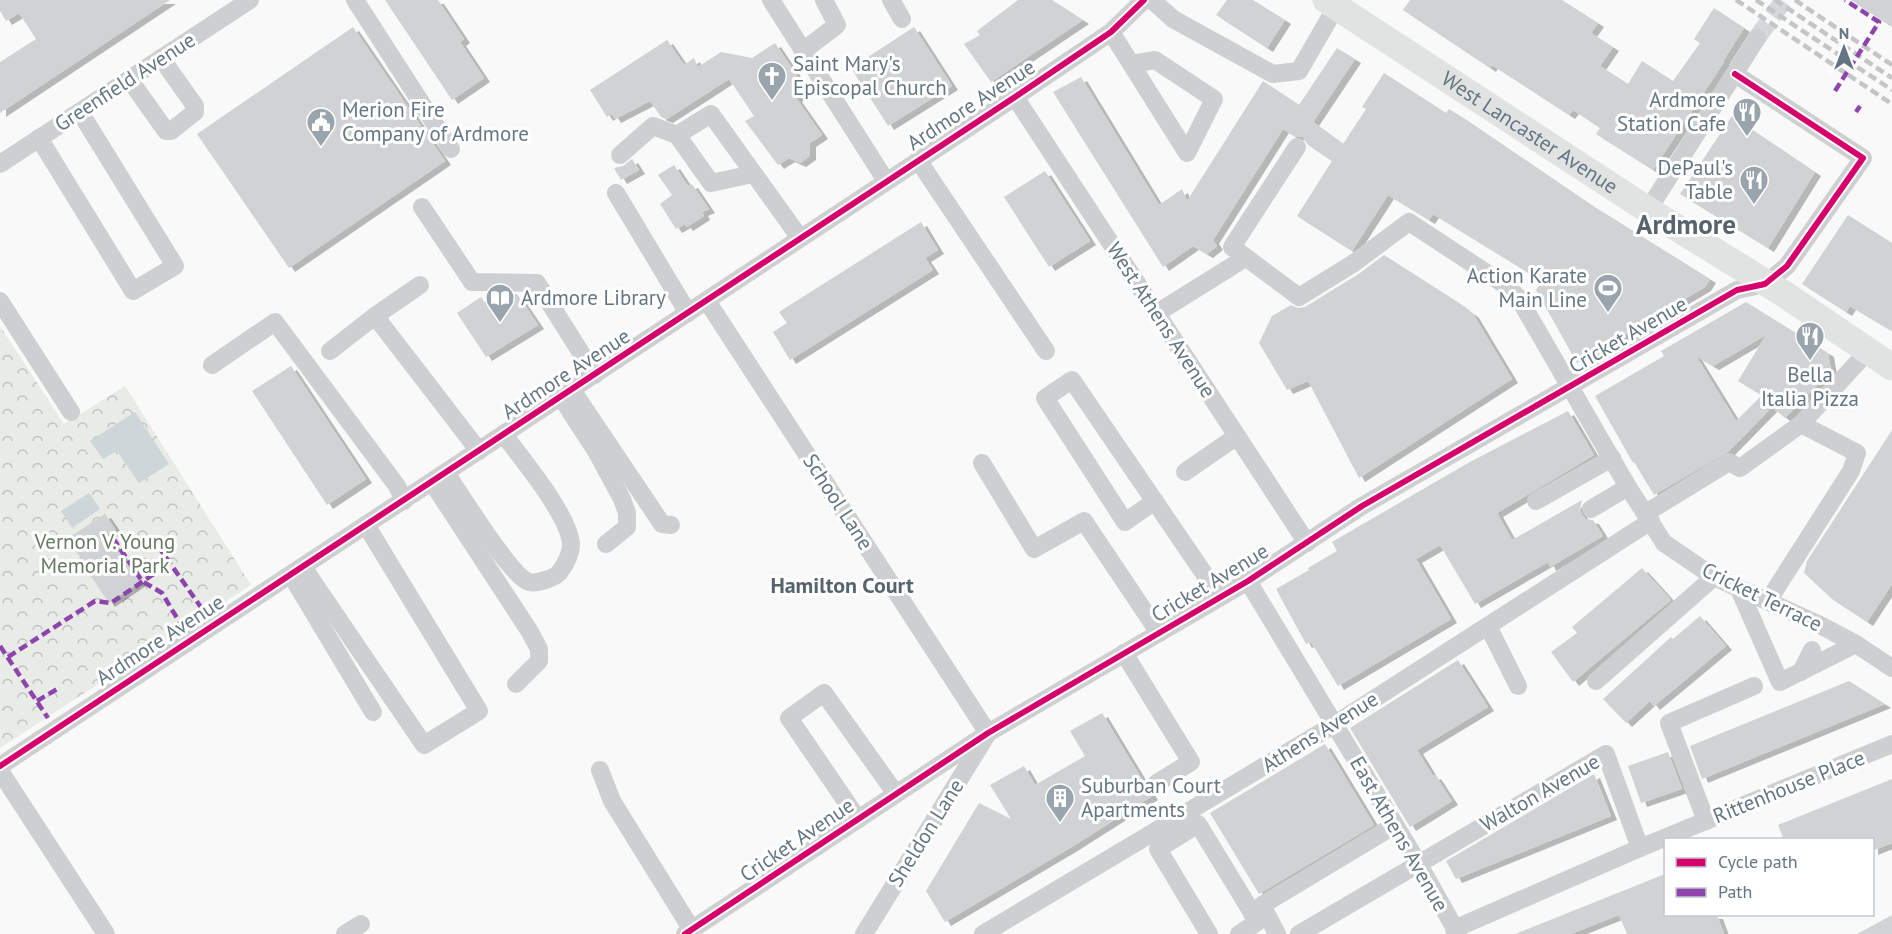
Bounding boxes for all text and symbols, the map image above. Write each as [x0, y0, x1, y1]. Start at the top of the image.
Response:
north arrow [1814, 18, 1874, 78]
text: N [1839, 23, 1849, 43]
street label: Greenfield Avenue [49, 26, 200, 137]
place label: Saint Mary's Episcopal Church [793, 50, 947, 101]
street label: Ardmore Avenue [902, 53, 1040, 156]
church icon: Saint Mary's Episcopal Church [756, 60, 788, 102]
street label: West Lancaster Avenue [1437, 65, 1623, 200]
place label: Ardmore Station Cafe [1617, 86, 1726, 137]
place label: Merion Fire Company of Ardmore [342, 96, 529, 147]
restaurant icon: Ardmore Station Cafe [1731, 96, 1763, 138]
public building icon: Merion Fire Company of Ardmore [305, 106, 337, 148]
place label: DePaul's Table [1658, 154, 1733, 205]
restaurant icon: DePaul's Table [1738, 164, 1770, 206]
district label: Ardmore [1636, 207, 1736, 241]
street label: West Athens Avenue [1101, 237, 1222, 403]
place label: Action Karate Main Line [1467, 262, 1587, 313]
sports icon: Action Karate Main Line [1592, 272, 1624, 314]
library icon: Ardmore Library [484, 282, 516, 324]
place label: Ardmore Library [521, 284, 666, 311]
street label: Cricket Avenue [1564, 290, 1692, 379]
restaurant icon: Bella Italia Pizza [1794, 320, 1826, 362]
street label: Ardmore Avenue [497, 322, 635, 425]
place label: Bella Italia Pizza [1761, 361, 1859, 412]
street label: School Lane [797, 449, 880, 555]
park label: Vernon V. Young Memorial Park [34, 528, 175, 579]
street label: Cricket Avenue [1146, 537, 1273, 628]
street label: Cricket Terrace [1698, 556, 1827, 637]
district label: Hamilton Court [770, 571, 914, 599]
street label: Ardmore Avenue [91, 588, 229, 691]
street label: Athens Avenue [1257, 685, 1383, 778]
street label: Rittenhouse Place [1709, 744, 1869, 829]
street label: Walton Avenue [1475, 748, 1604, 838]
street label: East Athens Avenue [1344, 751, 1455, 916]
place label: Suburban Court Apartments [1081, 772, 1221, 823]
street label: Sheldon Lane [882, 774, 969, 892]
building icon: Suburban Court Apartments [1044, 782, 1076, 824]
street label: Cricket Avenue [734, 791, 859, 888]
legend [1664, 838, 1874, 916]
text: Cycle path [1718, 850, 1798, 873]
text: Path [1718, 880, 1752, 903]

